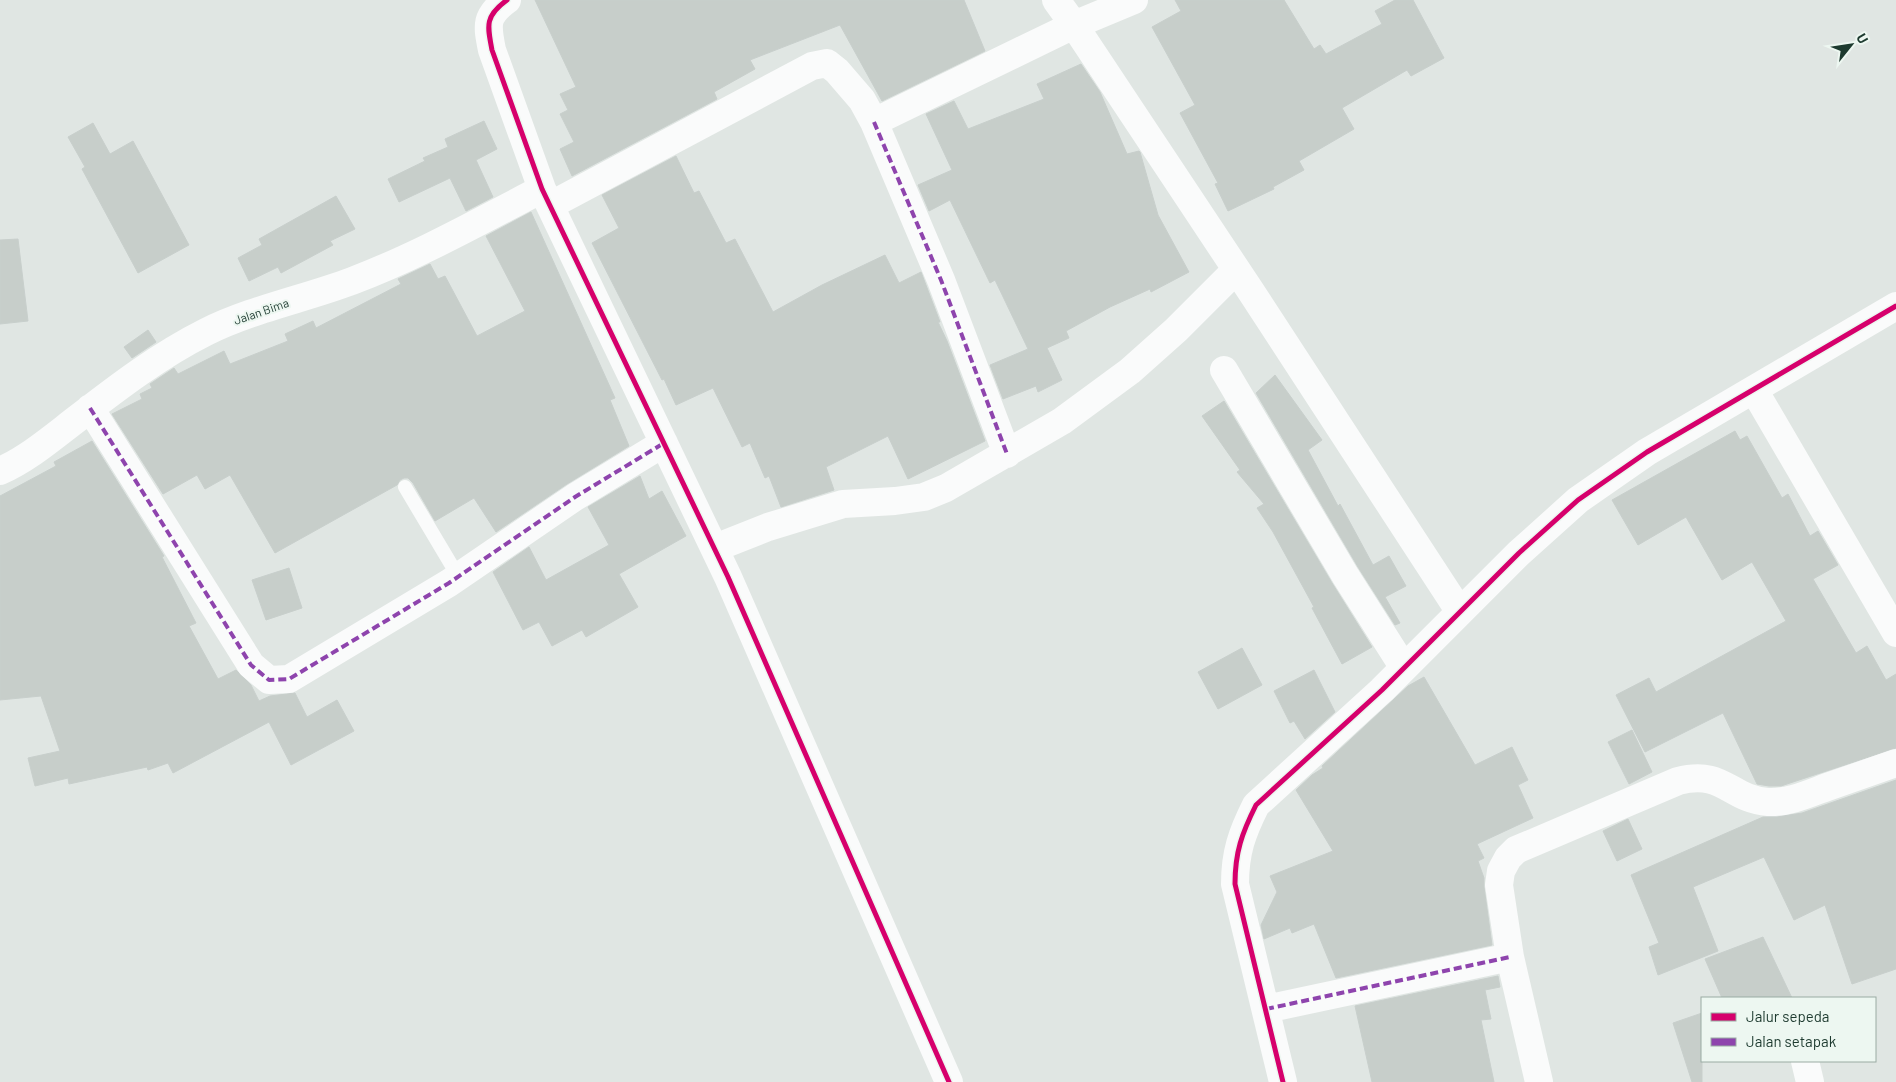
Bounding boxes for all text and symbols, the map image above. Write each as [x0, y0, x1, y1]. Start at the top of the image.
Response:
north arrow [1826, 20, 1876, 70]
text: U [1853, 30, 1872, 46]
street label: Jalan Bima [232, 295, 290, 327]
legend [1701, 997, 1876, 1062]
text: Jalur sepeda [1746, 1007, 1830, 1025]
text: Jalan setapak [1746, 1032, 1837, 1050]

